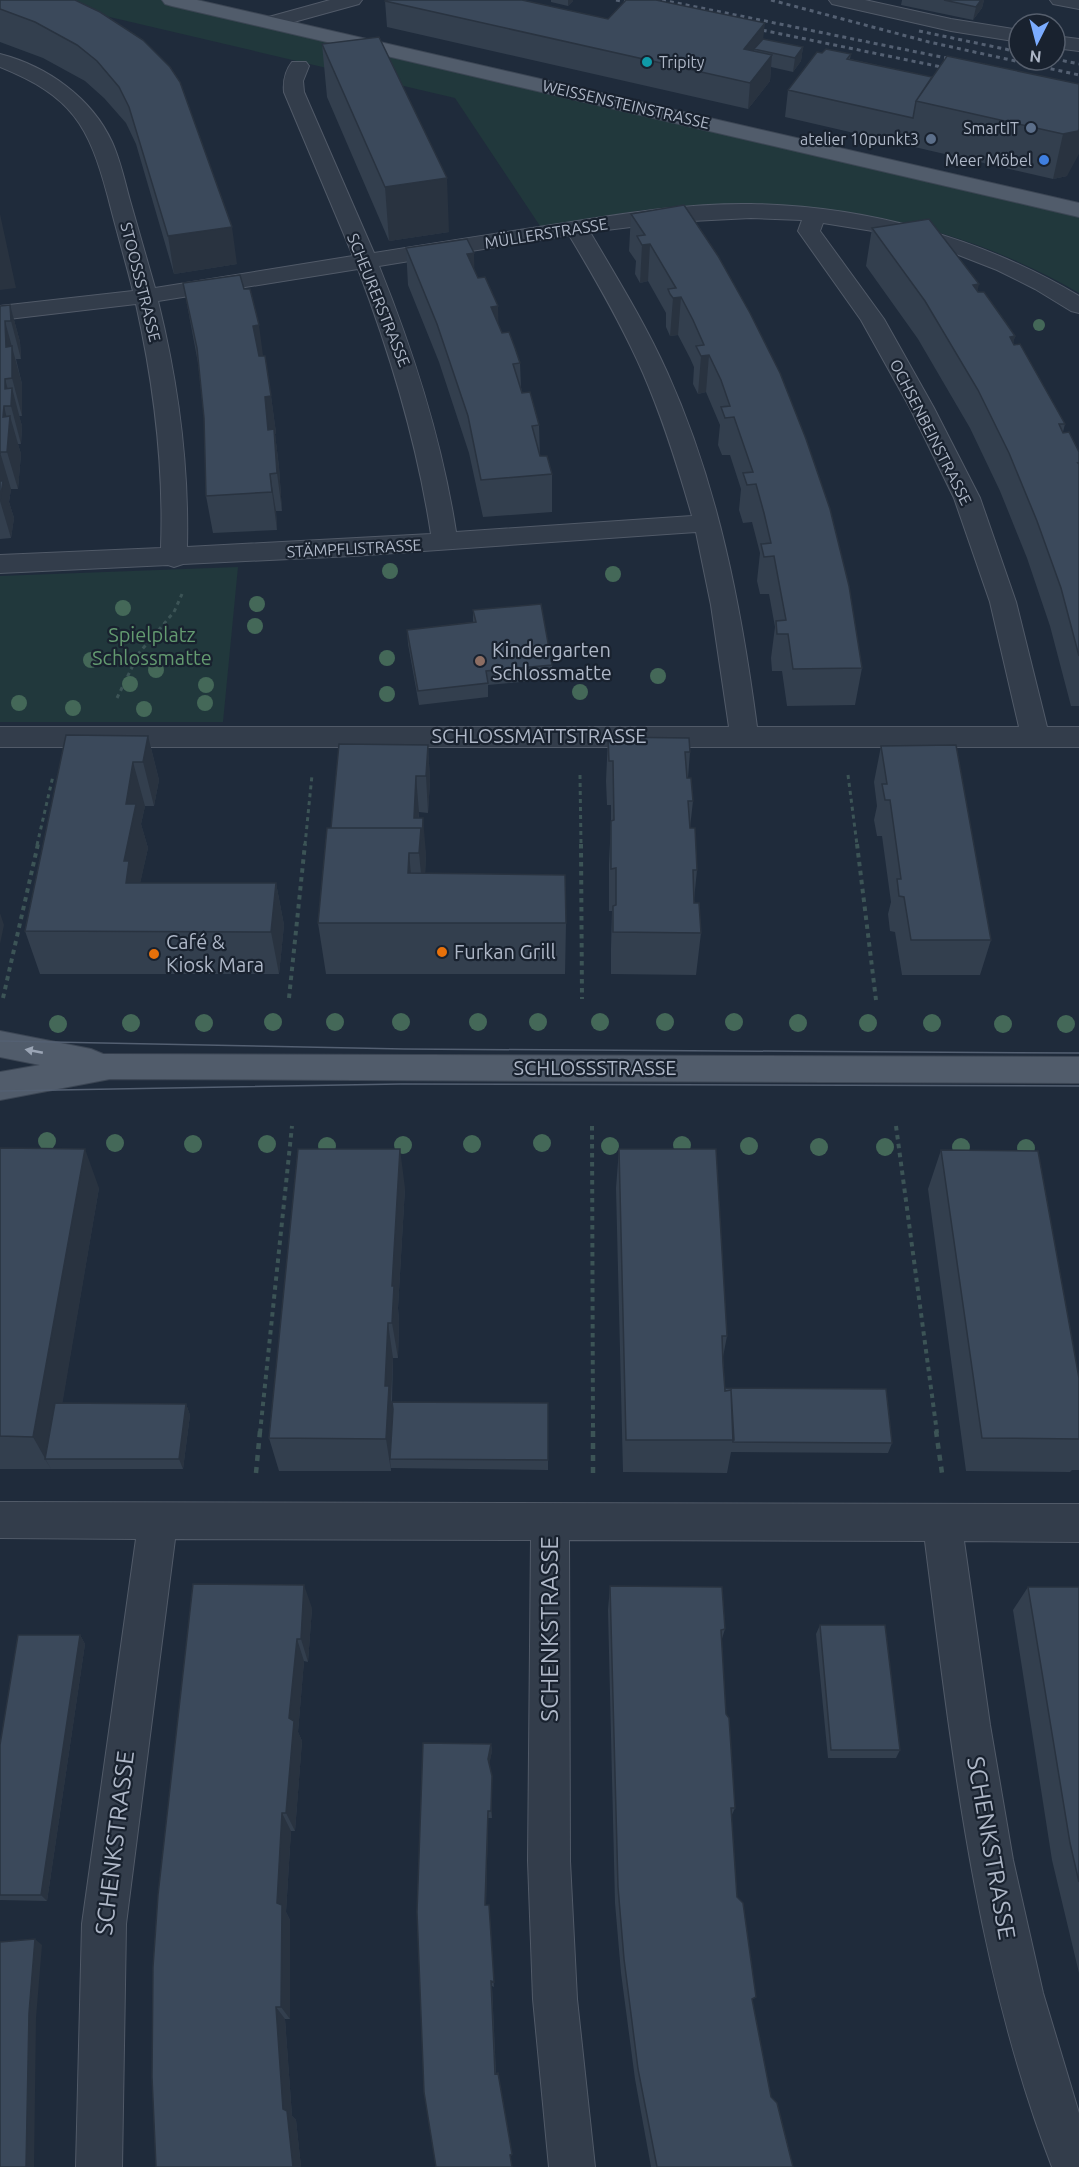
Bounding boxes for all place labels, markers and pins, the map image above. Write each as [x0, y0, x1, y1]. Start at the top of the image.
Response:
place label: Tripity [659, 53, 705, 71]
marker: Tripity [640, 55, 654, 69]
place label: SmartIT [963, 119, 1019, 137]
marker: SmartIT [1024, 121, 1038, 135]
place label: atelier 10punkt3 [800, 130, 919, 148]
marker: atelier 10punkt3 [924, 132, 938, 146]
place label: Meer Möbel [945, 151, 1032, 169]
marker: Meer Möbel [1037, 153, 1051, 167]
place label: Kindergarten Schlossmatte [492, 638, 612, 684]
marker: Kindergarten Schlossmatte [473, 654, 487, 668]
place label: Café & Kiosk Mara [166, 930, 264, 976]
place label: Furkan Grill [454, 940, 556, 963]
marker: Furkan Grill [435, 945, 449, 959]
marker: Café & Kiosk Mara [147, 947, 161, 961]

